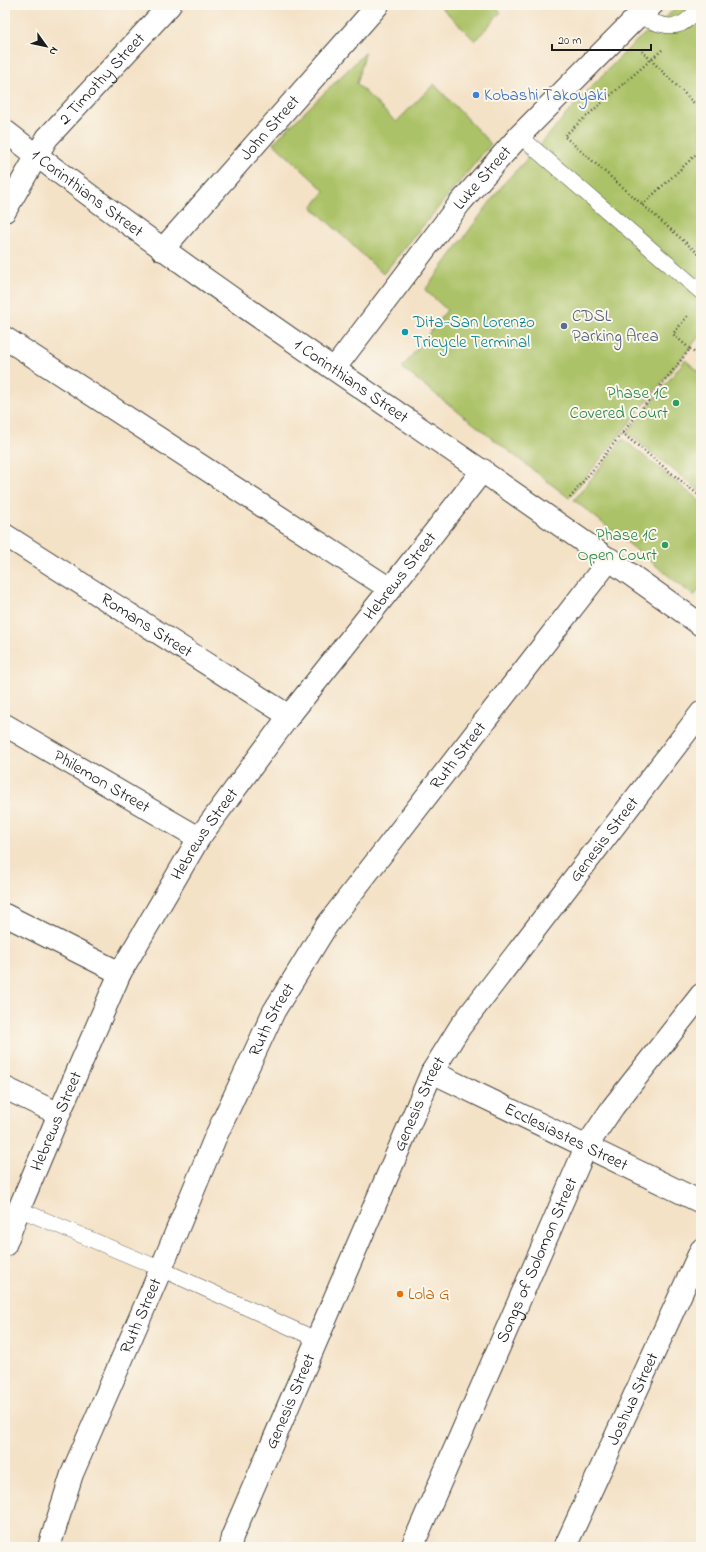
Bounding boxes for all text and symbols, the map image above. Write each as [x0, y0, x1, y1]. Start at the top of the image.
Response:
north arrow [26, 26, 66, 66]
scale bar [552, 26, 651, 52]
street label: 2 Timothy Street [53, 27, 151, 130]
text: 20 m [558, 32, 581, 50]
text: N [45, 43, 62, 58]
place label: Kobashi Takoyaki [484, 83, 607, 109]
street label: John Street [234, 89, 306, 166]
marker: Kobashi Takoyaki [471, 90, 481, 100]
street label: Luke Street [447, 140, 518, 215]
street label: 1 Corinthians Street [26, 143, 149, 244]
place label: CDSL Parking Area [572, 304, 659, 351]
place label: Dita-San Lorenzo Tricycle Terminal [412, 310, 535, 356]
marker: CDSL Parking Area [559, 321, 569, 331]
marker: Dita-San Lorenzo Tricycle Terminal [400, 327, 410, 337]
street label: 1 Corinthians Street [289, 332, 414, 430]
place label: Phase 1C Covered Court [570, 381, 668, 426]
marker: Phase 1C Covered Court [671, 398, 681, 408]
place label: Phase 1C Open Court [578, 523, 657, 568]
street label: Hebrews Street [357, 526, 443, 626]
marker: Phase 1C Open Court [660, 540, 670, 550]
street label: Romans Street [96, 587, 198, 664]
street label: Ruth Street [424, 716, 493, 795]
street label: Philemon Street [49, 743, 155, 820]
street label: Hebrews Street [165, 783, 245, 885]
street label: Genesis Street [563, 791, 645, 887]
street label: Ruth Street [242, 978, 301, 1060]
street label: Genesis Street [387, 1051, 451, 1155]
street label: Hebrews Street [24, 1067, 89, 1175]
street label: Ecclesiastes Street [500, 1096, 632, 1177]
street label: Songs of Solomon Street [490, 1173, 584, 1347]
street label: Ruth Street [113, 1274, 168, 1357]
place label: Lola G [408, 1282, 450, 1307]
marker: Lola G [395, 1289, 405, 1299]
street label: Joshua Street [601, 1348, 665, 1449]
street label: Genesis Street [259, 1349, 322, 1453]

